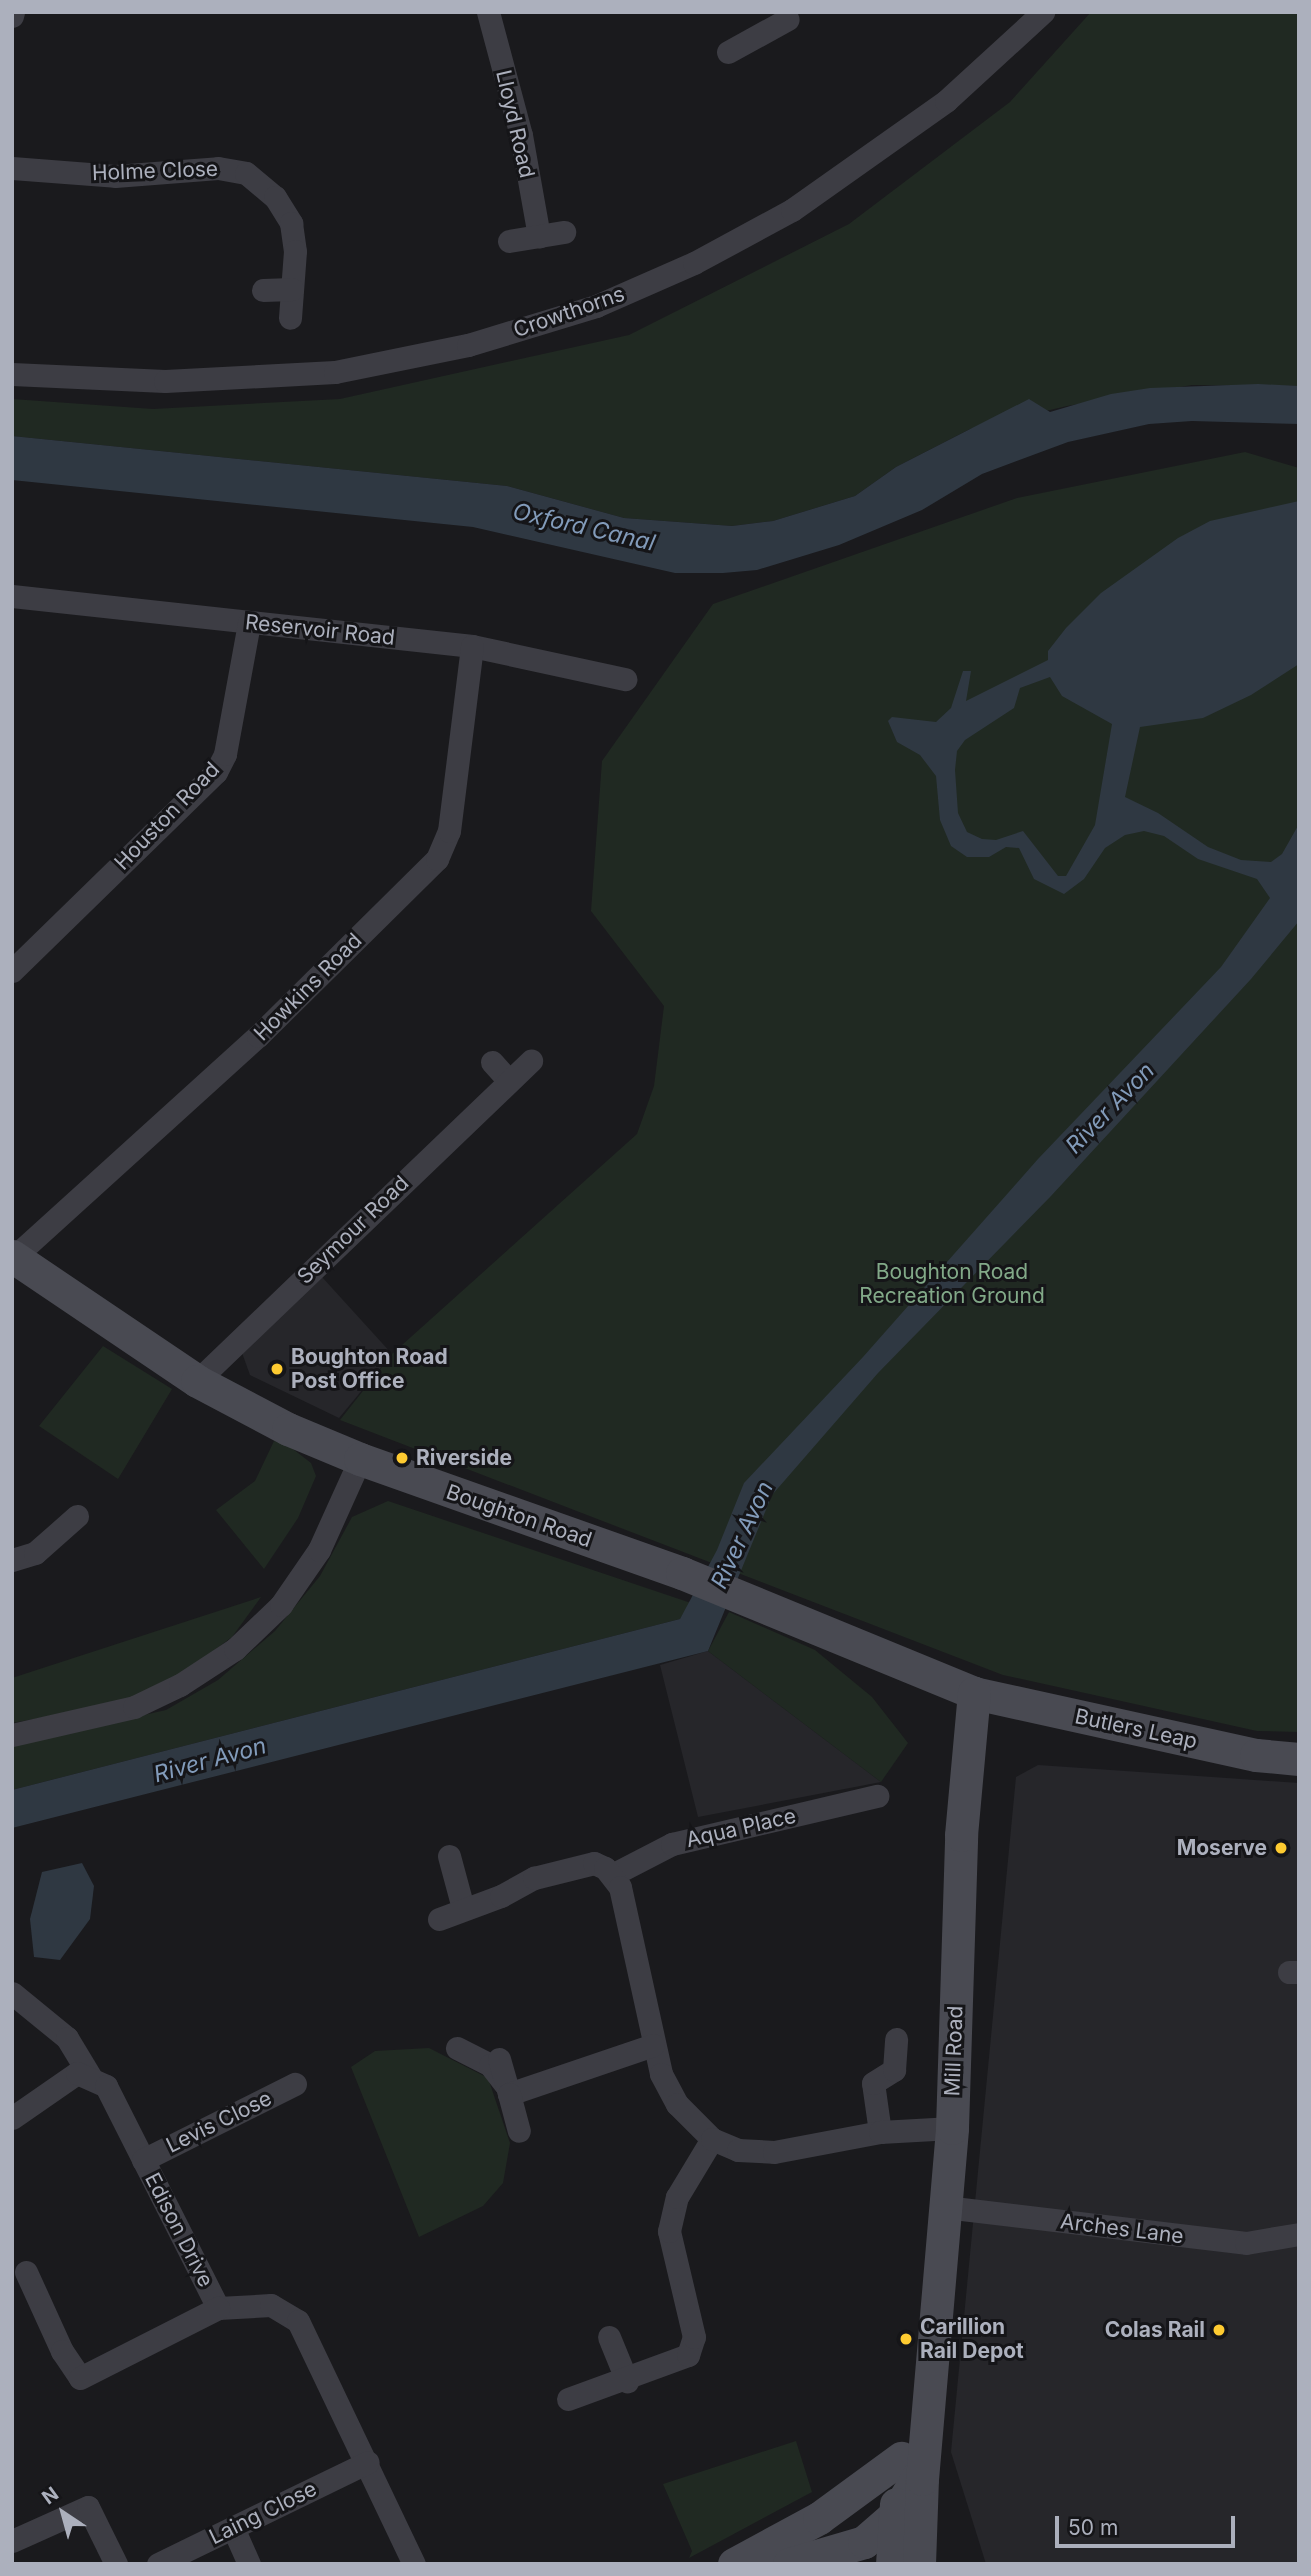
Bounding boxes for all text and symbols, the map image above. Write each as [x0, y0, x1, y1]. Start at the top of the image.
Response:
street label: Lloyd Road [490, 68, 540, 180]
street label: Holme Close [92, 156, 218, 186]
street label: Crowthorns [510, 281, 628, 343]
water label: Oxford Canal [510, 497, 658, 557]
street label: Reservoir Road [244, 610, 396, 650]
street label: Houston Road [109, 757, 225, 875]
street label: Howkins Road [249, 928, 367, 1046]
water label: River Avon [1060, 1057, 1160, 1159]
street label: Seymour Road [292, 1171, 414, 1289]
park label: Boughton Road Recreation Ground [859, 1259, 1045, 1309]
place label: Boughton Road Post Office [291, 1344, 448, 1394]
marker: Boughton Road Post Office [269, 1361, 285, 1377]
place label: Riverside [416, 1445, 512, 1471]
marker: Riverside [394, 1450, 410, 1466]
water label: River Avon [705, 1477, 779, 1593]
street label: Boughton Road [443, 1479, 595, 1553]
street label: Butlers Leap [1073, 1704, 1199, 1754]
water label: River Avon [151, 1732, 269, 1788]
street label: Aqua Place [684, 1803, 798, 1853]
place label: Moserve [1177, 1835, 1267, 1861]
marker: Moserve [1273, 1840, 1289, 1856]
street label: Mill Road [940, 2005, 968, 2097]
street label: Levis Close [162, 2086, 276, 2158]
street label: Edison Drive [139, 2169, 219, 2291]
street label: Arches Lane [1059, 2209, 1185, 2249]
place label: Carillion Rail Depot [920, 2314, 1024, 2364]
place label: Colas Rail [1105, 2317, 1205, 2343]
marker: Colas Rail [1211, 2322, 1227, 2338]
marker: Carillion Rail Depot [898, 2331, 914, 2347]
street label: Laing Close [205, 2476, 321, 2550]
north arrow [28, 2478, 98, 2548]
text: N [38, 2482, 63, 2509]
scale bar [1059, 2502, 1239, 2546]
text: 50 m [1068, 2515, 1118, 2540]

